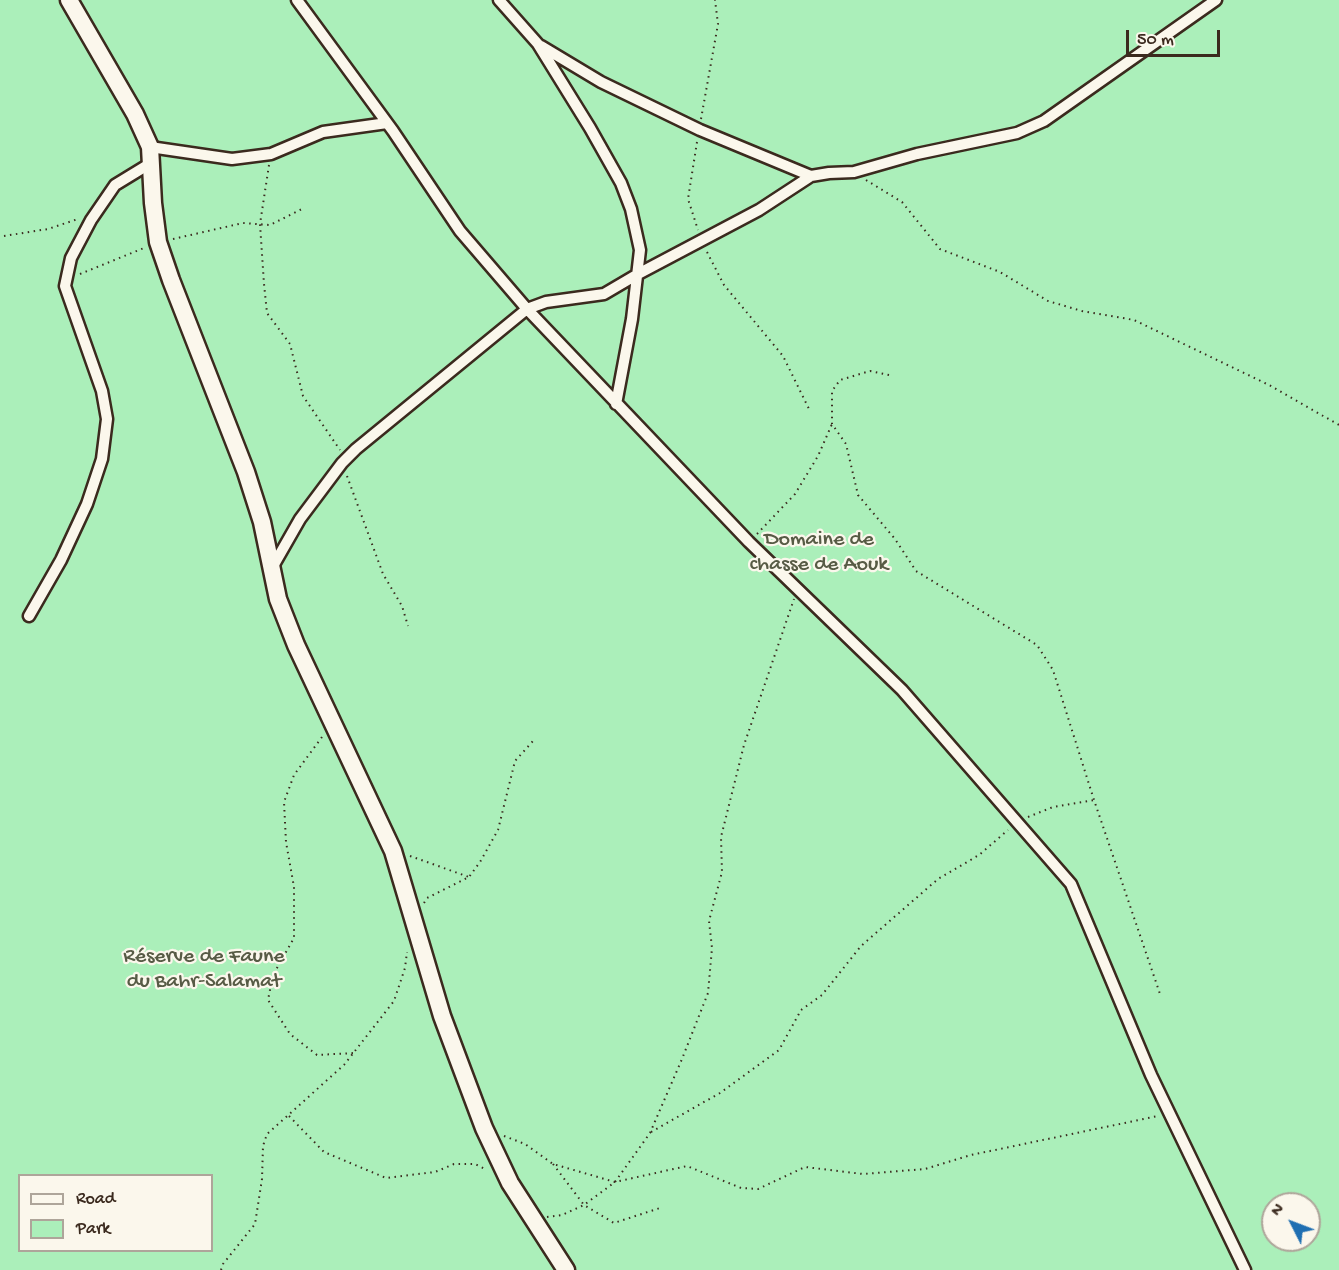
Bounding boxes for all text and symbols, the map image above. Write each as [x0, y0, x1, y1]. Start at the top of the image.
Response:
scale bar [1129, 18, 1224, 56]
text: 50 m [1137, 30, 1174, 51]
park label: Domaine de chasse de Aouk [750, 528, 888, 580]
park label: Réserve de Faune du Bahr-Salamat [123, 945, 285, 996]
legend [18, 1174, 213, 1252]
text: Road [76, 1189, 115, 1210]
north arrow [1261, 1192, 1321, 1252]
text: N [1268, 1201, 1289, 1221]
text: Park [76, 1219, 110, 1240]

